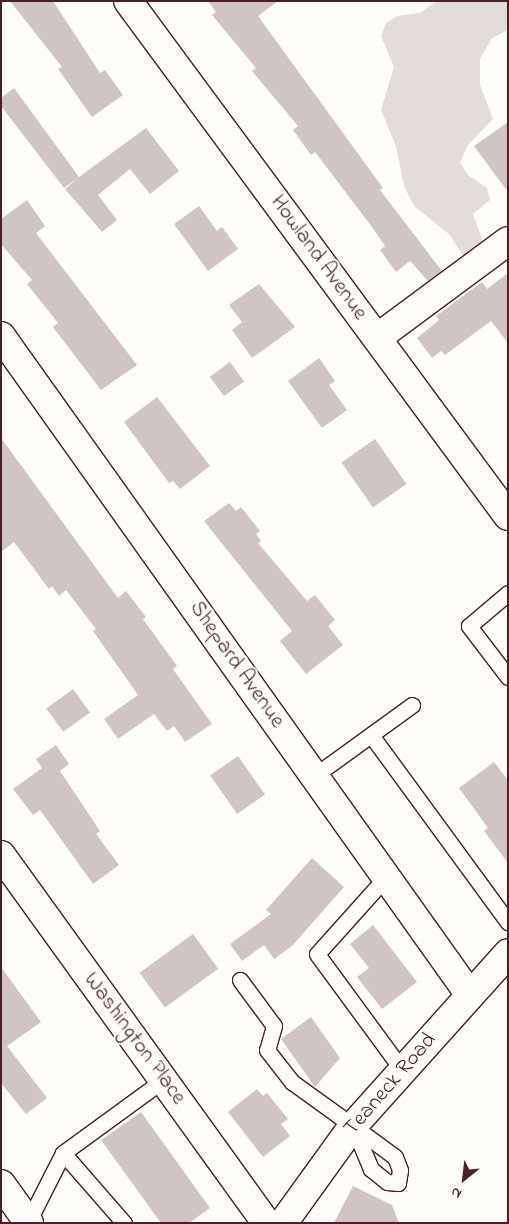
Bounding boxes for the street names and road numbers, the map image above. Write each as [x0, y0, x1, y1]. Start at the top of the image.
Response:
street label: Howland Avenue [264, 190, 372, 326]
street label: Shepard Avenue [183, 597, 289, 733]
street label: Washington Place [77, 968, 191, 1110]
street label: Teaneck Road [339, 1028, 443, 1142]

